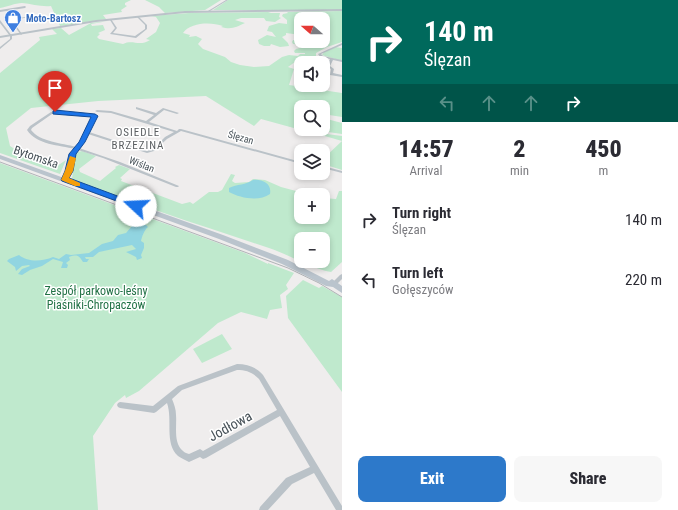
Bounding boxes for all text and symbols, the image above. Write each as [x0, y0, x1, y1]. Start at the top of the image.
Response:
shop icon: Moto-Bartosz [3, 8, 23, 33]
north arrow [294, 12, 330, 48]
map controls [294, 12, 330, 268]
place label: Moto-Bartosz [26, 13, 81, 24]
text: 140 m [424, 15, 494, 48]
icon: right [358, 16, 410, 68]
text: Ślęzan [424, 49, 471, 70]
button: sound [294, 56, 330, 92]
pin [38, 71, 72, 112]
icon: arrive [44, 77, 66, 99]
icon: left [436, 92, 458, 114]
icon: ahead [478, 92, 500, 114]
icon: ahead [520, 92, 542, 114]
icon: right [562, 92, 584, 114]
button: search [294, 100, 330, 136]
district label: OSIEDLE BRZEZINA [112, 126, 164, 152]
street label: Ślęzan [227, 128, 255, 146]
text: 14:57 [398, 135, 454, 163]
text: 2 [513, 135, 526, 163]
text: 450 [585, 135, 622, 163]
street label: Bytomska [12, 143, 61, 171]
button: layers [294, 144, 330, 180]
street label: Wiślan [128, 154, 156, 175]
text: Arrival [409, 163, 443, 178]
text: min [510, 163, 529, 178]
text: m [599, 163, 608, 178]
position arrow [115, 185, 157, 227]
button: + [294, 188, 330, 224]
text: Turn right [392, 204, 451, 222]
icon: right [358, 209, 380, 231]
text: 140 m [625, 211, 662, 229]
text: Ślęzan [392, 222, 426, 237]
button: − [294, 232, 330, 268]
text: Turn left [392, 264, 443, 282]
icon: left [358, 269, 380, 291]
text: 220 m [625, 271, 662, 289]
text: Gołęszyców [392, 282, 454, 297]
park label: Zespół parkowo-leśny Piaśniki-Chropaczów [44, 284, 148, 312]
street label: Jodłowa [206, 408, 254, 444]
button: Exit [358, 456, 506, 502]
button: Share [514, 456, 662, 502]

